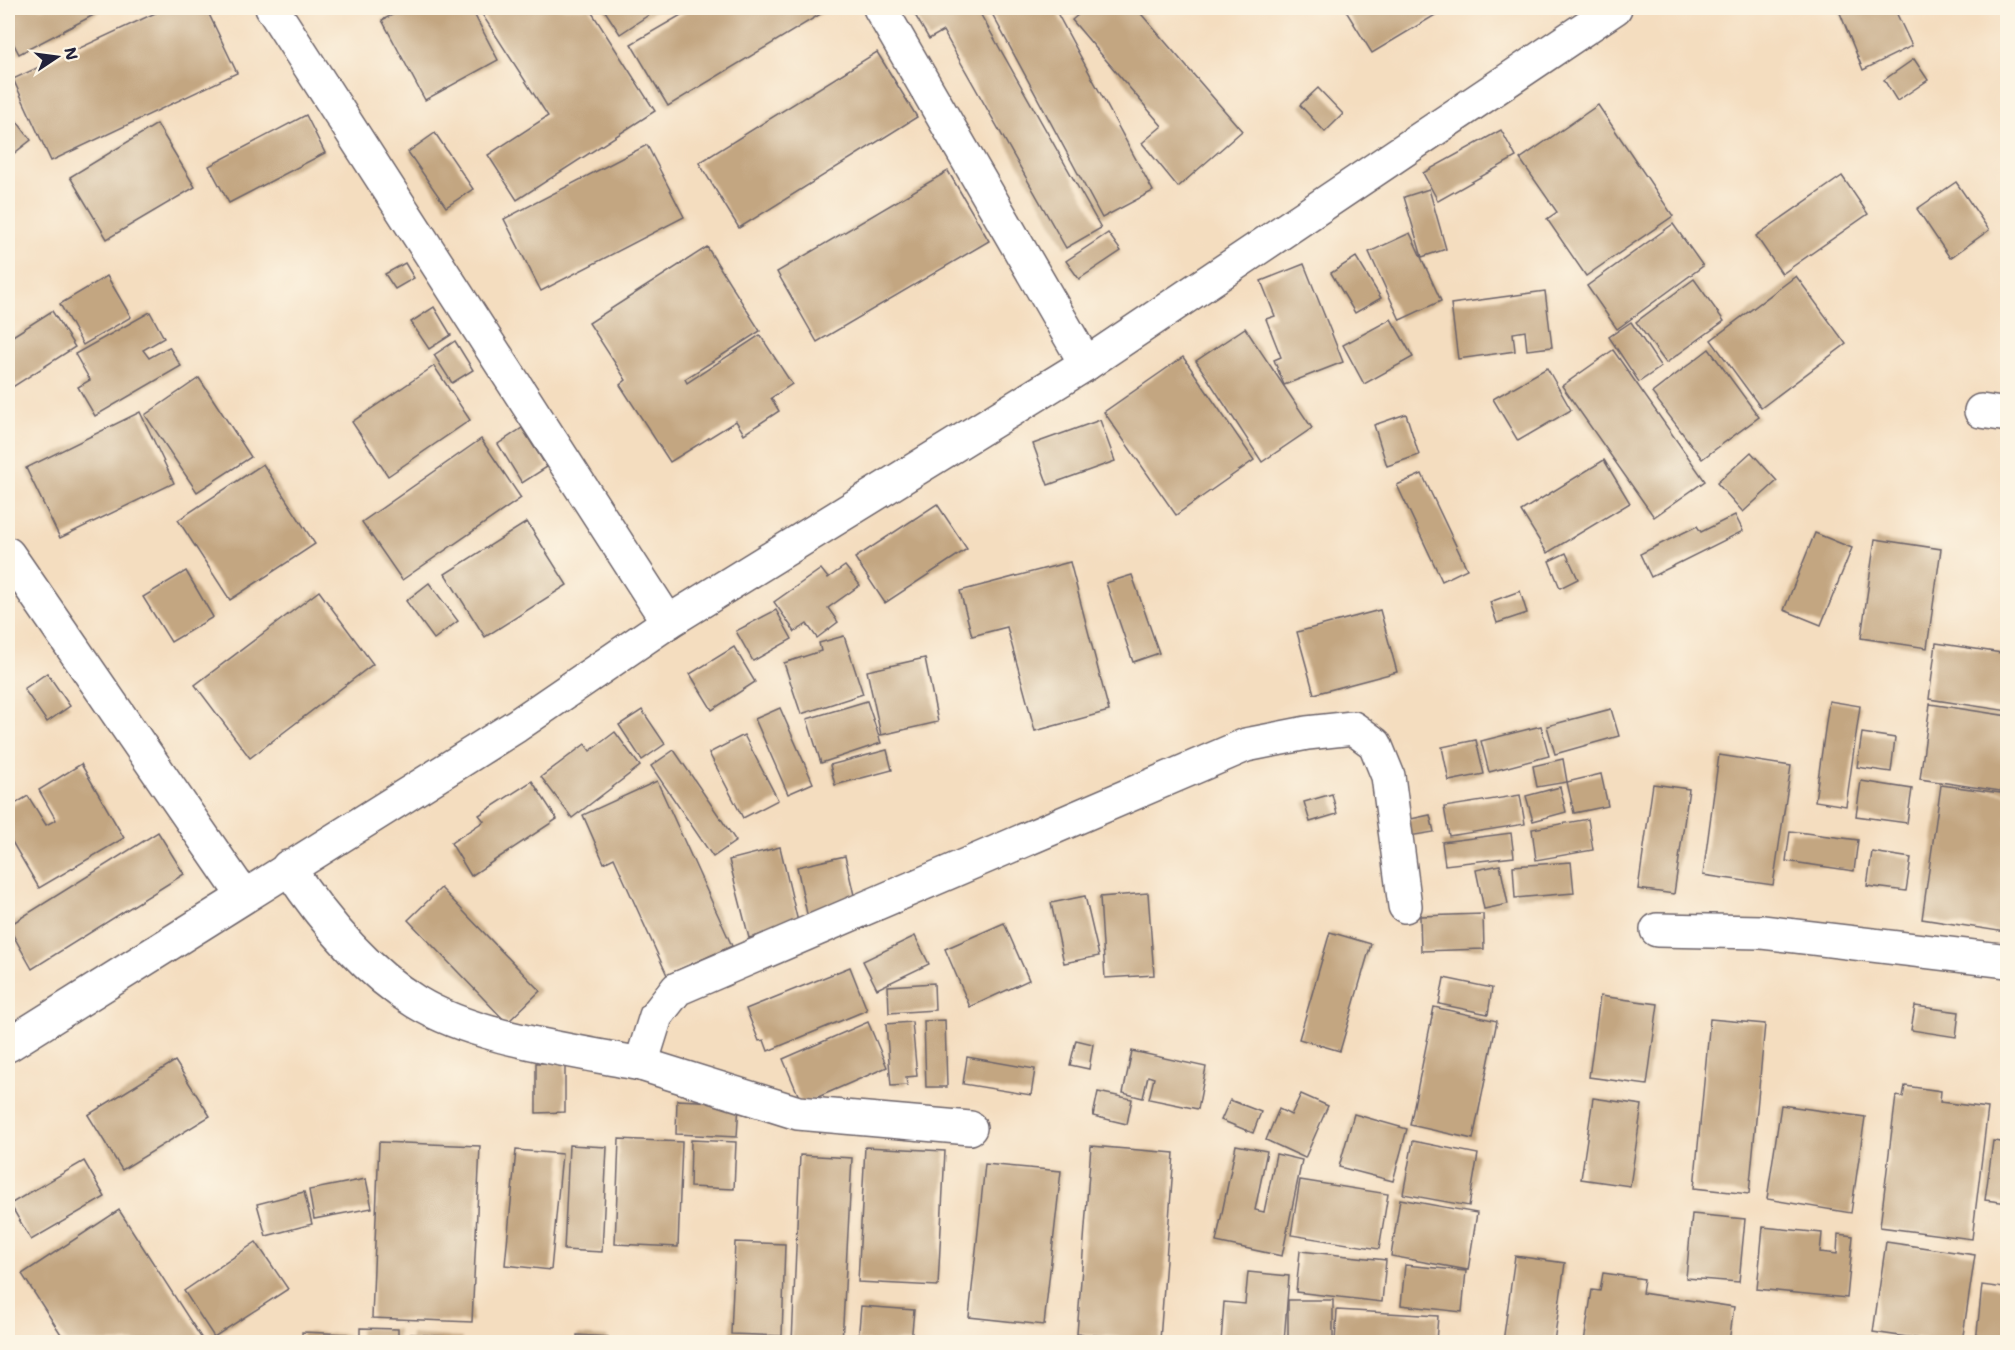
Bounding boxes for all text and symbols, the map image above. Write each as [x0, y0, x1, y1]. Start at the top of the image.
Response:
north arrow [27, 27, 87, 87]
text: N [59, 45, 83, 62]

